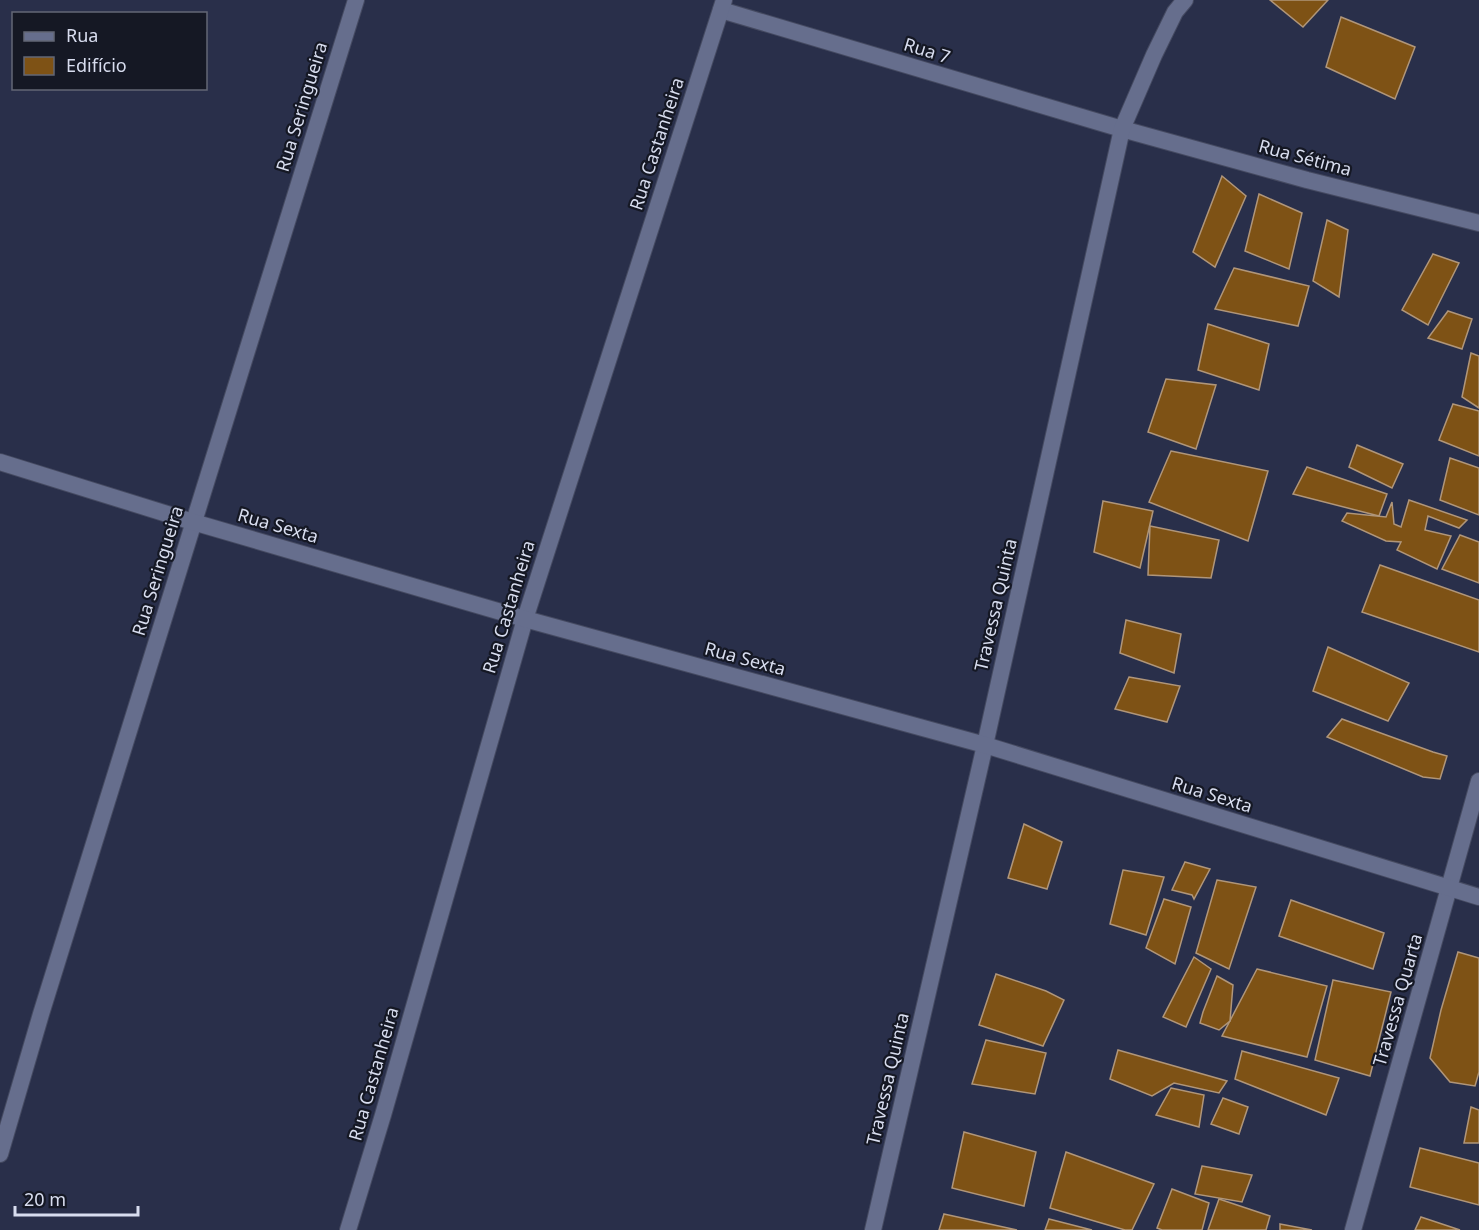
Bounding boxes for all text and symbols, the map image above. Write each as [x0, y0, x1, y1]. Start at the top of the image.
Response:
legend [12, 12, 207, 90]
text: Rua [66, 23, 98, 47]
street label: Rua 7 [901, 32, 953, 68]
street label: Rua Seringueira [270, 39, 332, 175]
text: Edifício [66, 53, 127, 77]
street label: Rua Castanheira [623, 74, 689, 213]
street label: Rua Sétima [1256, 133, 1354, 181]
street label: Rua Sexta [235, 502, 321, 548]
street label: Rua Seringueira [126, 503, 188, 639]
street label: Travessa Quinta [968, 536, 1022, 673]
street label: Rua Castanheira [476, 537, 540, 676]
street label: Rua Sexta [702, 636, 788, 680]
street label: Rua Sexta [1169, 770, 1255, 818]
street label: Travessa Quarta [1367, 931, 1427, 1069]
street label: Rua Castanheira [342, 1004, 404, 1143]
street label: Travessa Quinta [860, 1010, 914, 1147]
scale bar [15, 1179, 138, 1217]
text: 20 m [24, 1187, 66, 1211]

